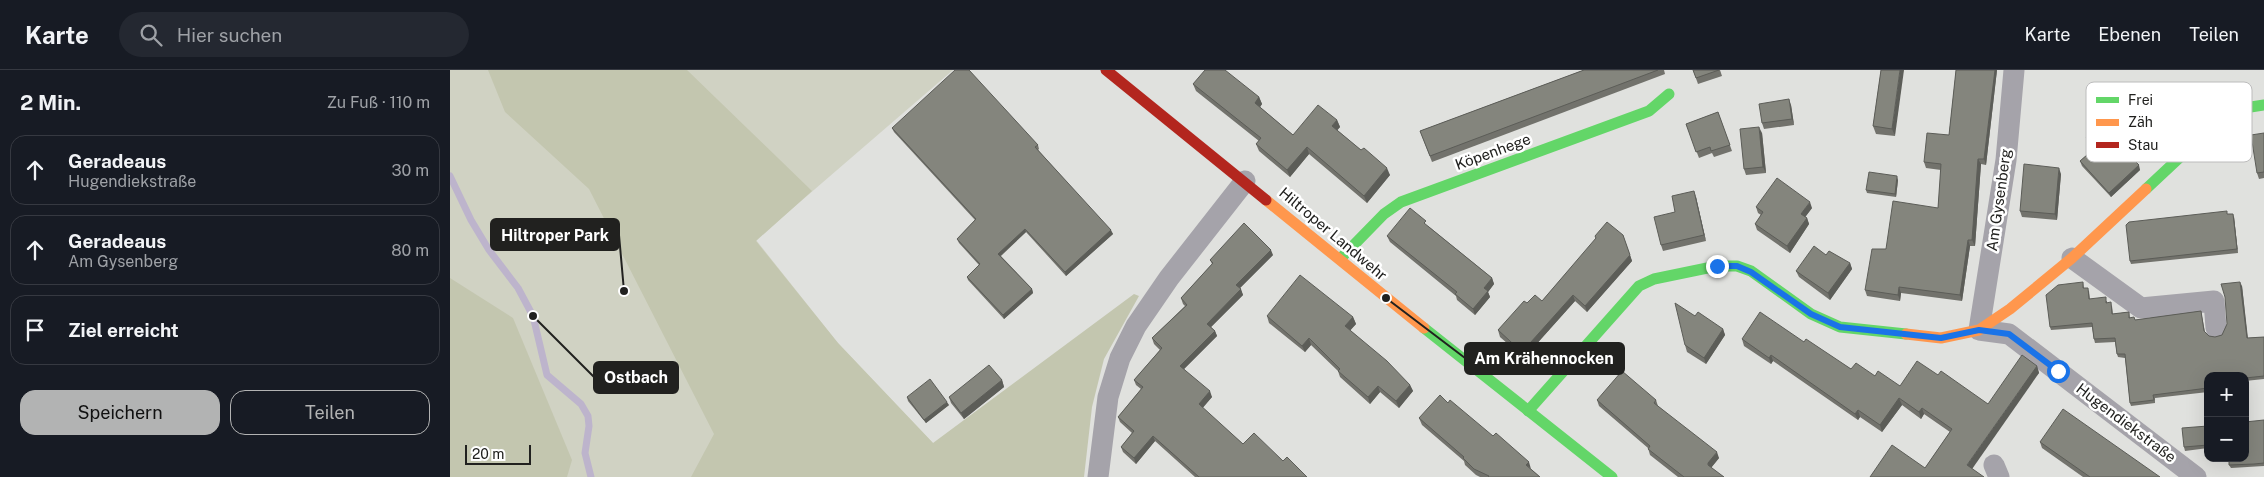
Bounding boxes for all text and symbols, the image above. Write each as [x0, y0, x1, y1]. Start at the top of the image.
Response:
search box [119, 12, 469, 57]
text: Karte [25, 21, 89, 49]
icon: search [137, 21, 165, 49]
text: Hier suchen [177, 24, 282, 46]
text: Karte [2025, 24, 2070, 45]
text: Ebenen [2098, 24, 2161, 45]
text: Teilen [2189, 24, 2239, 45]
legend [2086, 82, 2252, 162]
text: 2 Min. [20, 90, 81, 115]
text: Frei [2128, 92, 2153, 108]
text: Zu Fuß · 110 m [327, 93, 430, 112]
text: Zäh [2128, 114, 2153, 130]
street label: Köpenhege [1453, 130, 1533, 173]
text: Stau [2128, 137, 2158, 153]
street label: Am Gysenberg [1983, 148, 2014, 252]
text: Geradeaus [68, 150, 166, 172]
icon: ahead [21, 156, 49, 184]
text: 30 m [392, 161, 429, 180]
text: Hugendiekstraße [68, 172, 196, 191]
street label: Hiltroper Landwehr [1276, 184, 1391, 284]
callout: Hiltroper Park [491, 219, 619, 250]
text: Hiltroper Park [501, 226, 609, 245]
text: Geradeaus [68, 230, 166, 252]
icon: ahead [21, 236, 49, 264]
text: 80 m [391, 241, 429, 260]
text: Am Gysenberg [68, 252, 178, 271]
route end [1706, 255, 1729, 278]
icon: arrive [21, 316, 49, 344]
text: Ziel erreicht [68, 319, 179, 341]
callout: Am Krähennocken [1465, 343, 1624, 374]
text: Am Krähennocken [1474, 349, 1614, 368]
route start [2047, 360, 2070, 383]
callout: Ostbach [594, 362, 678, 393]
text: Ostbach [604, 368, 668, 387]
map controls [2204, 372, 2249, 462]
button: + [2204, 372, 2249, 417]
street label: Hugendiekstraße [2073, 380, 2179, 466]
button: Speichern [20, 390, 220, 435]
button: Teilen [230, 390, 430, 435]
button: − [2204, 417, 2249, 462]
scale bar [465, 442, 531, 465]
text: 20 m [472, 446, 504, 462]

